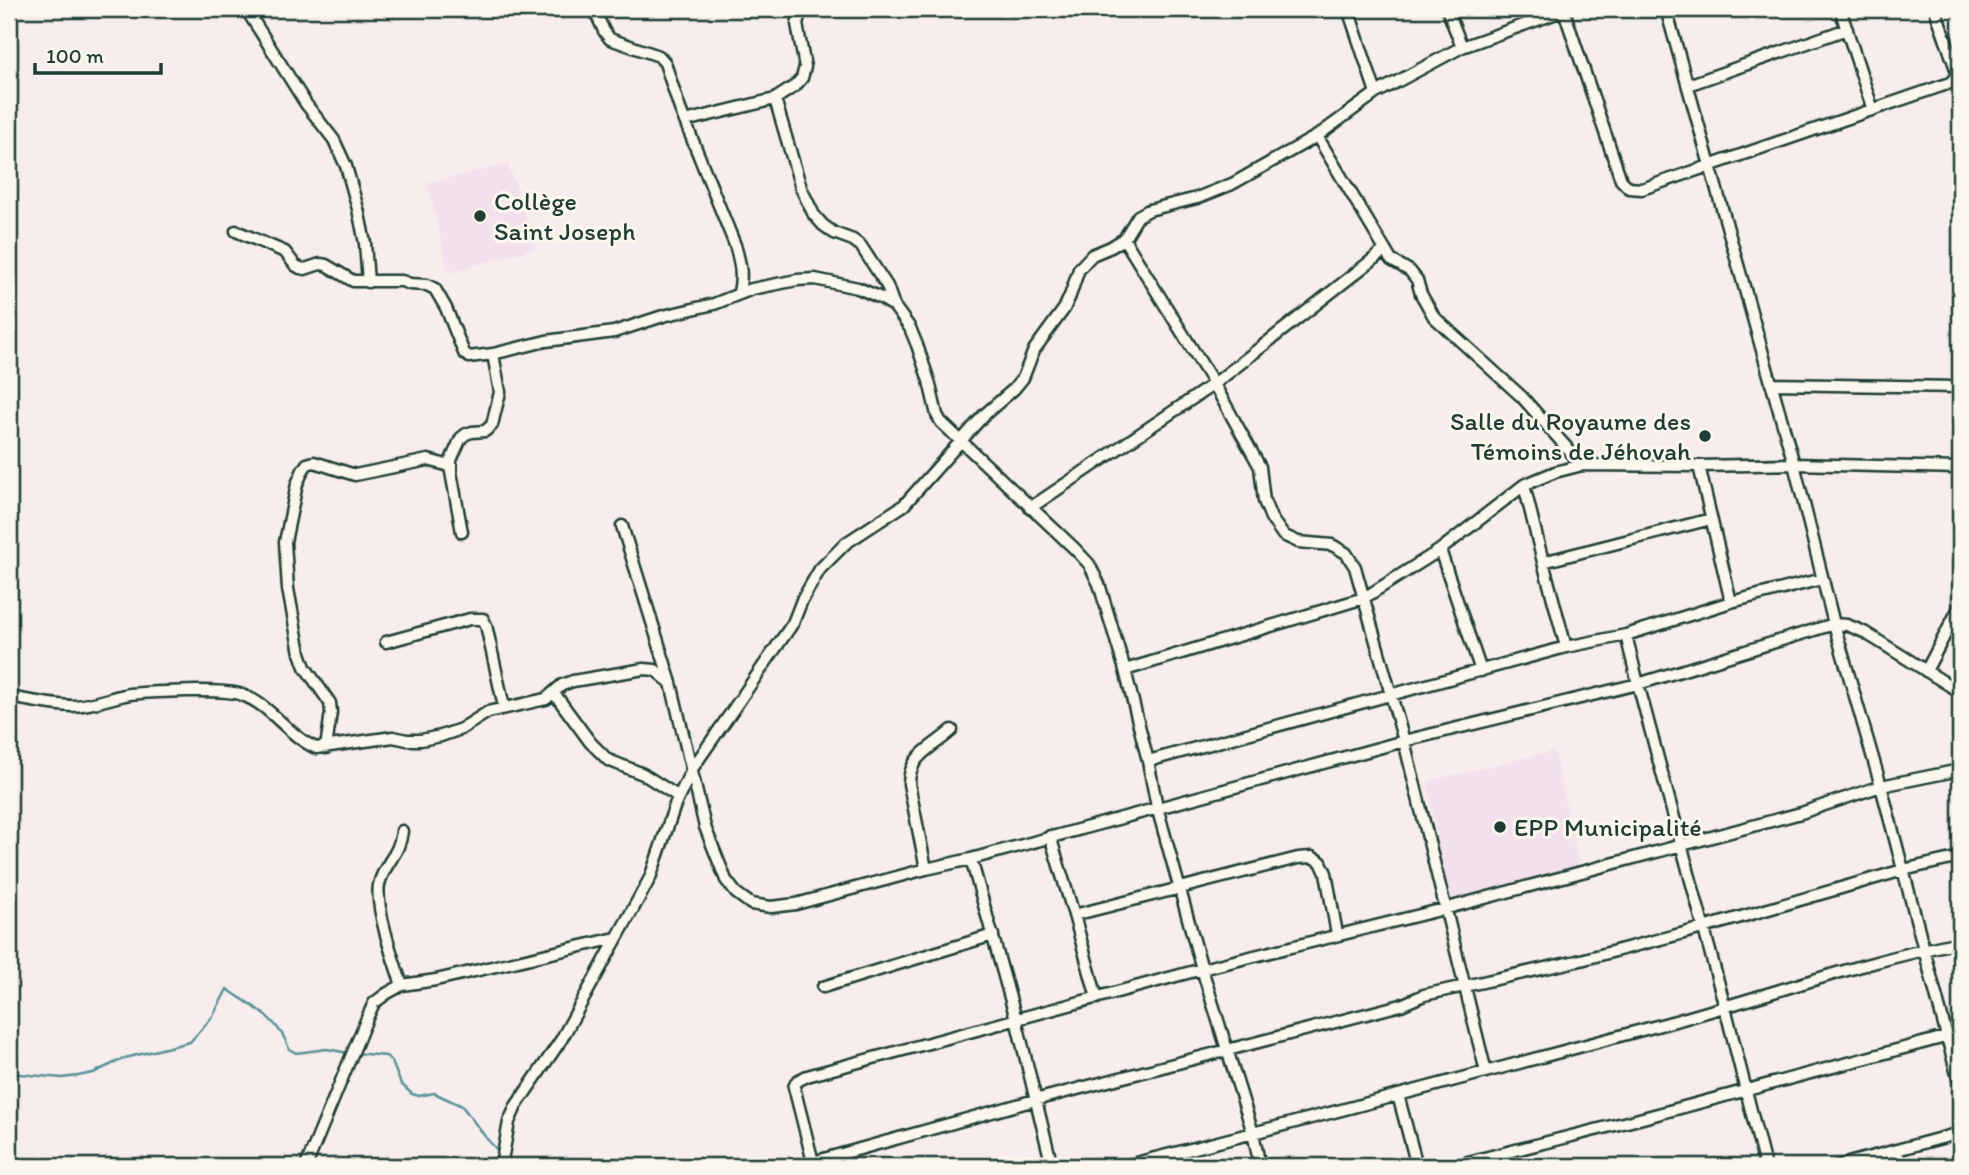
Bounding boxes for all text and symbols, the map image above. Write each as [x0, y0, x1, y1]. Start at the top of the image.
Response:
scale bar [35, 32, 161, 76]
text: 100 m [46, 43, 104, 68]
place label: Collège Saint Joseph [494, 185, 635, 247]
marker: Collège Saint Joseph [472, 208, 488, 224]
place label: Salle du Royaume des Témoins de Jéhovah [1450, 405, 1691, 467]
marker: Salle du Royaume des Témoins de Jéhovah [1697, 428, 1713, 444]
place label: EPP Municipalité [1514, 811, 1702, 843]
marker: EPP Municipalité [1492, 819, 1508, 835]

